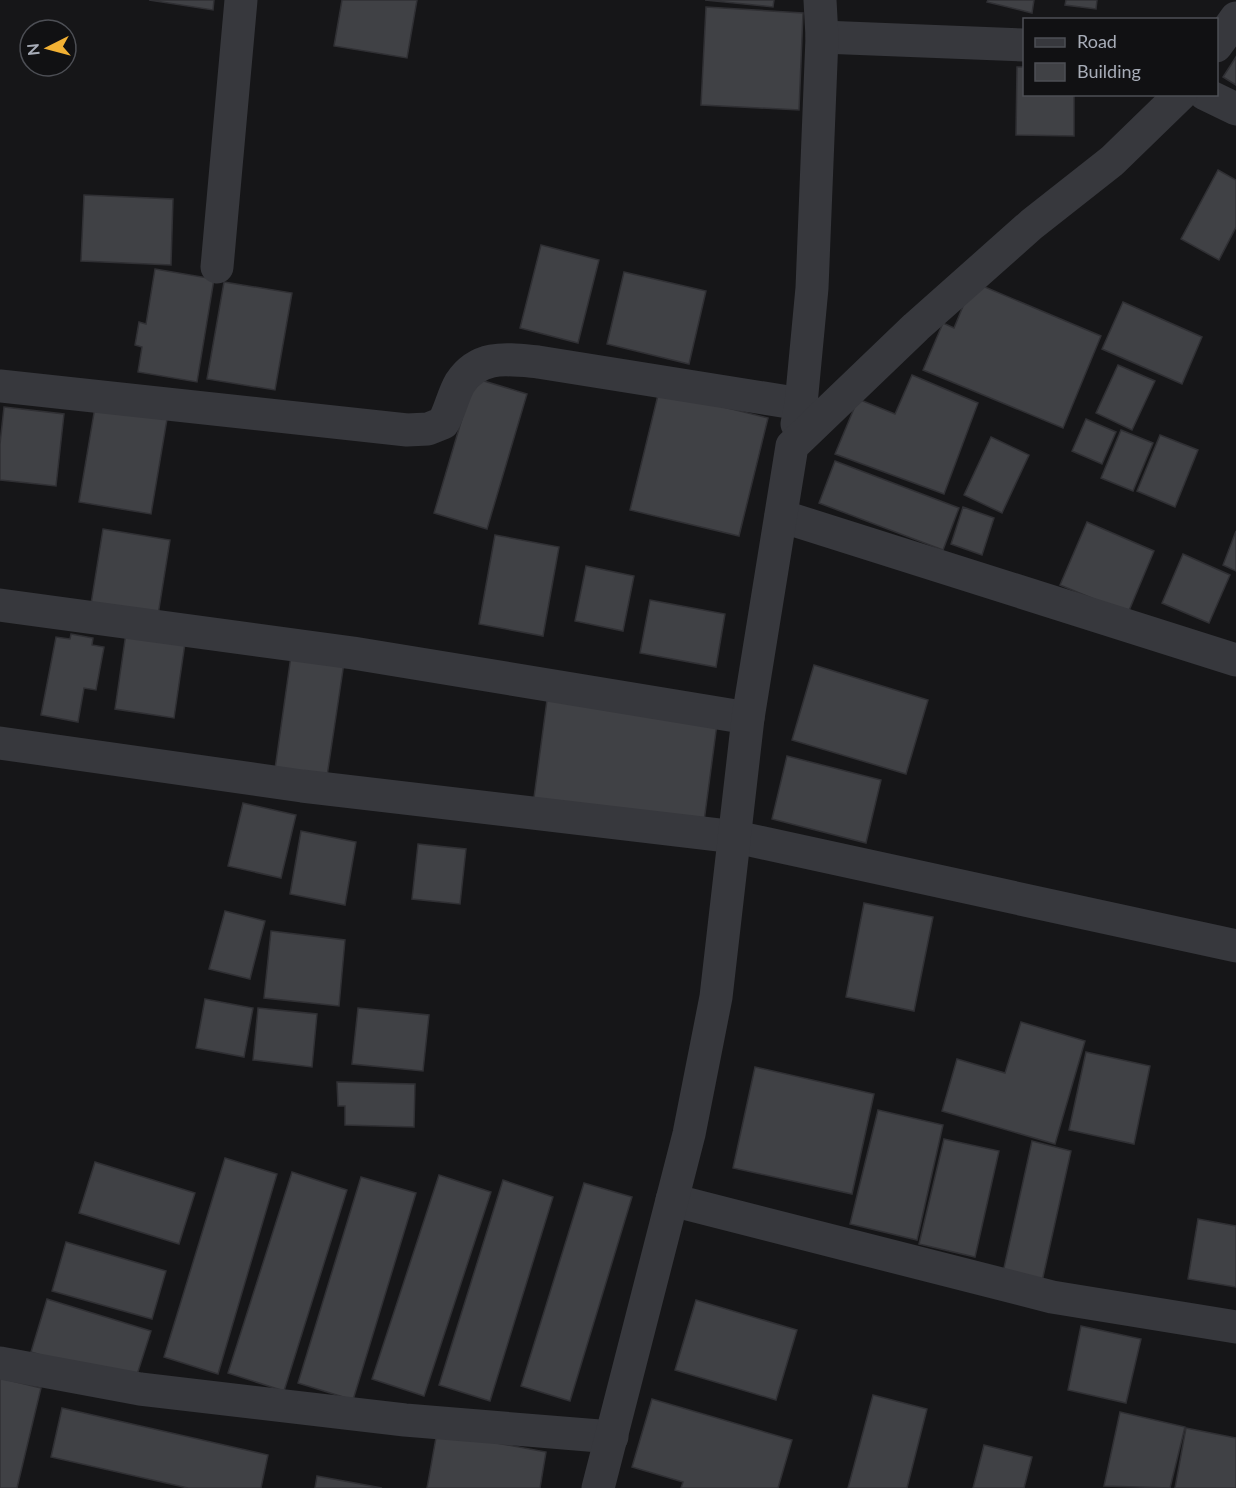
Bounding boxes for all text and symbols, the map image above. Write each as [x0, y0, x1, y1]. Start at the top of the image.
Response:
north arrow [18, 18, 78, 78]
legend [1023, 18, 1218, 96]
text: Road [1077, 30, 1117, 52]
text: N [22, 42, 43, 57]
text: Building [1077, 60, 1141, 82]

